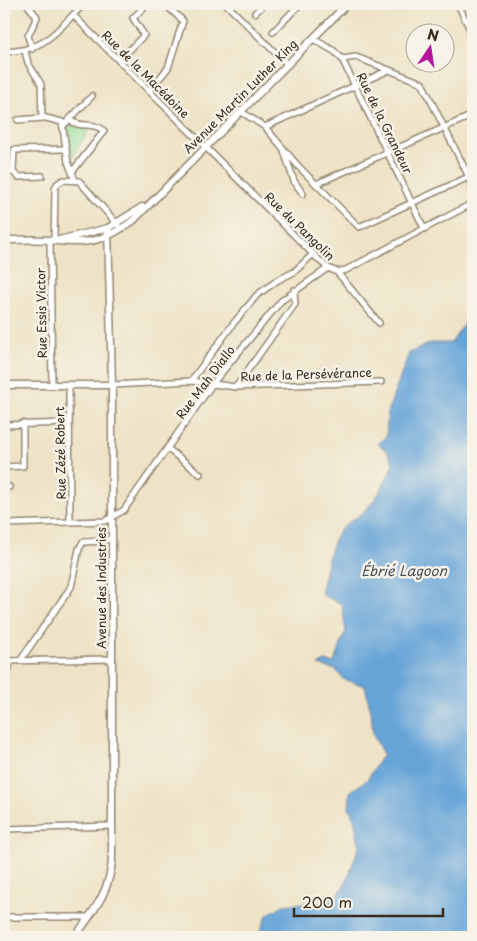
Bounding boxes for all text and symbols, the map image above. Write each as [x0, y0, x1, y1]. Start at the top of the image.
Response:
north arrow [404, 22, 454, 72]
text: N [425, 23, 441, 46]
street label: Rue de la Macédoine [98, 26, 194, 122]
street label: Avenue Martin Luther King [179, 35, 301, 157]
street label: Rue de la Grandeur [353, 69, 418, 177]
street label: Rue du Pangolin [261, 188, 339, 264]
street label: Rue Essis Victor [31, 267, 51, 359]
street label: Rue Mah Diallo [171, 341, 239, 423]
street label: Rue de la Persévérance [240, 363, 373, 385]
street label: Rue Zézé Robert [50, 406, 70, 500]
street label: Avenue des Industries [92, 527, 110, 649]
water label: Ébrié Lagoon [361, 560, 447, 581]
scale bar [294, 886, 443, 918]
text: 200 m [302, 890, 352, 913]

